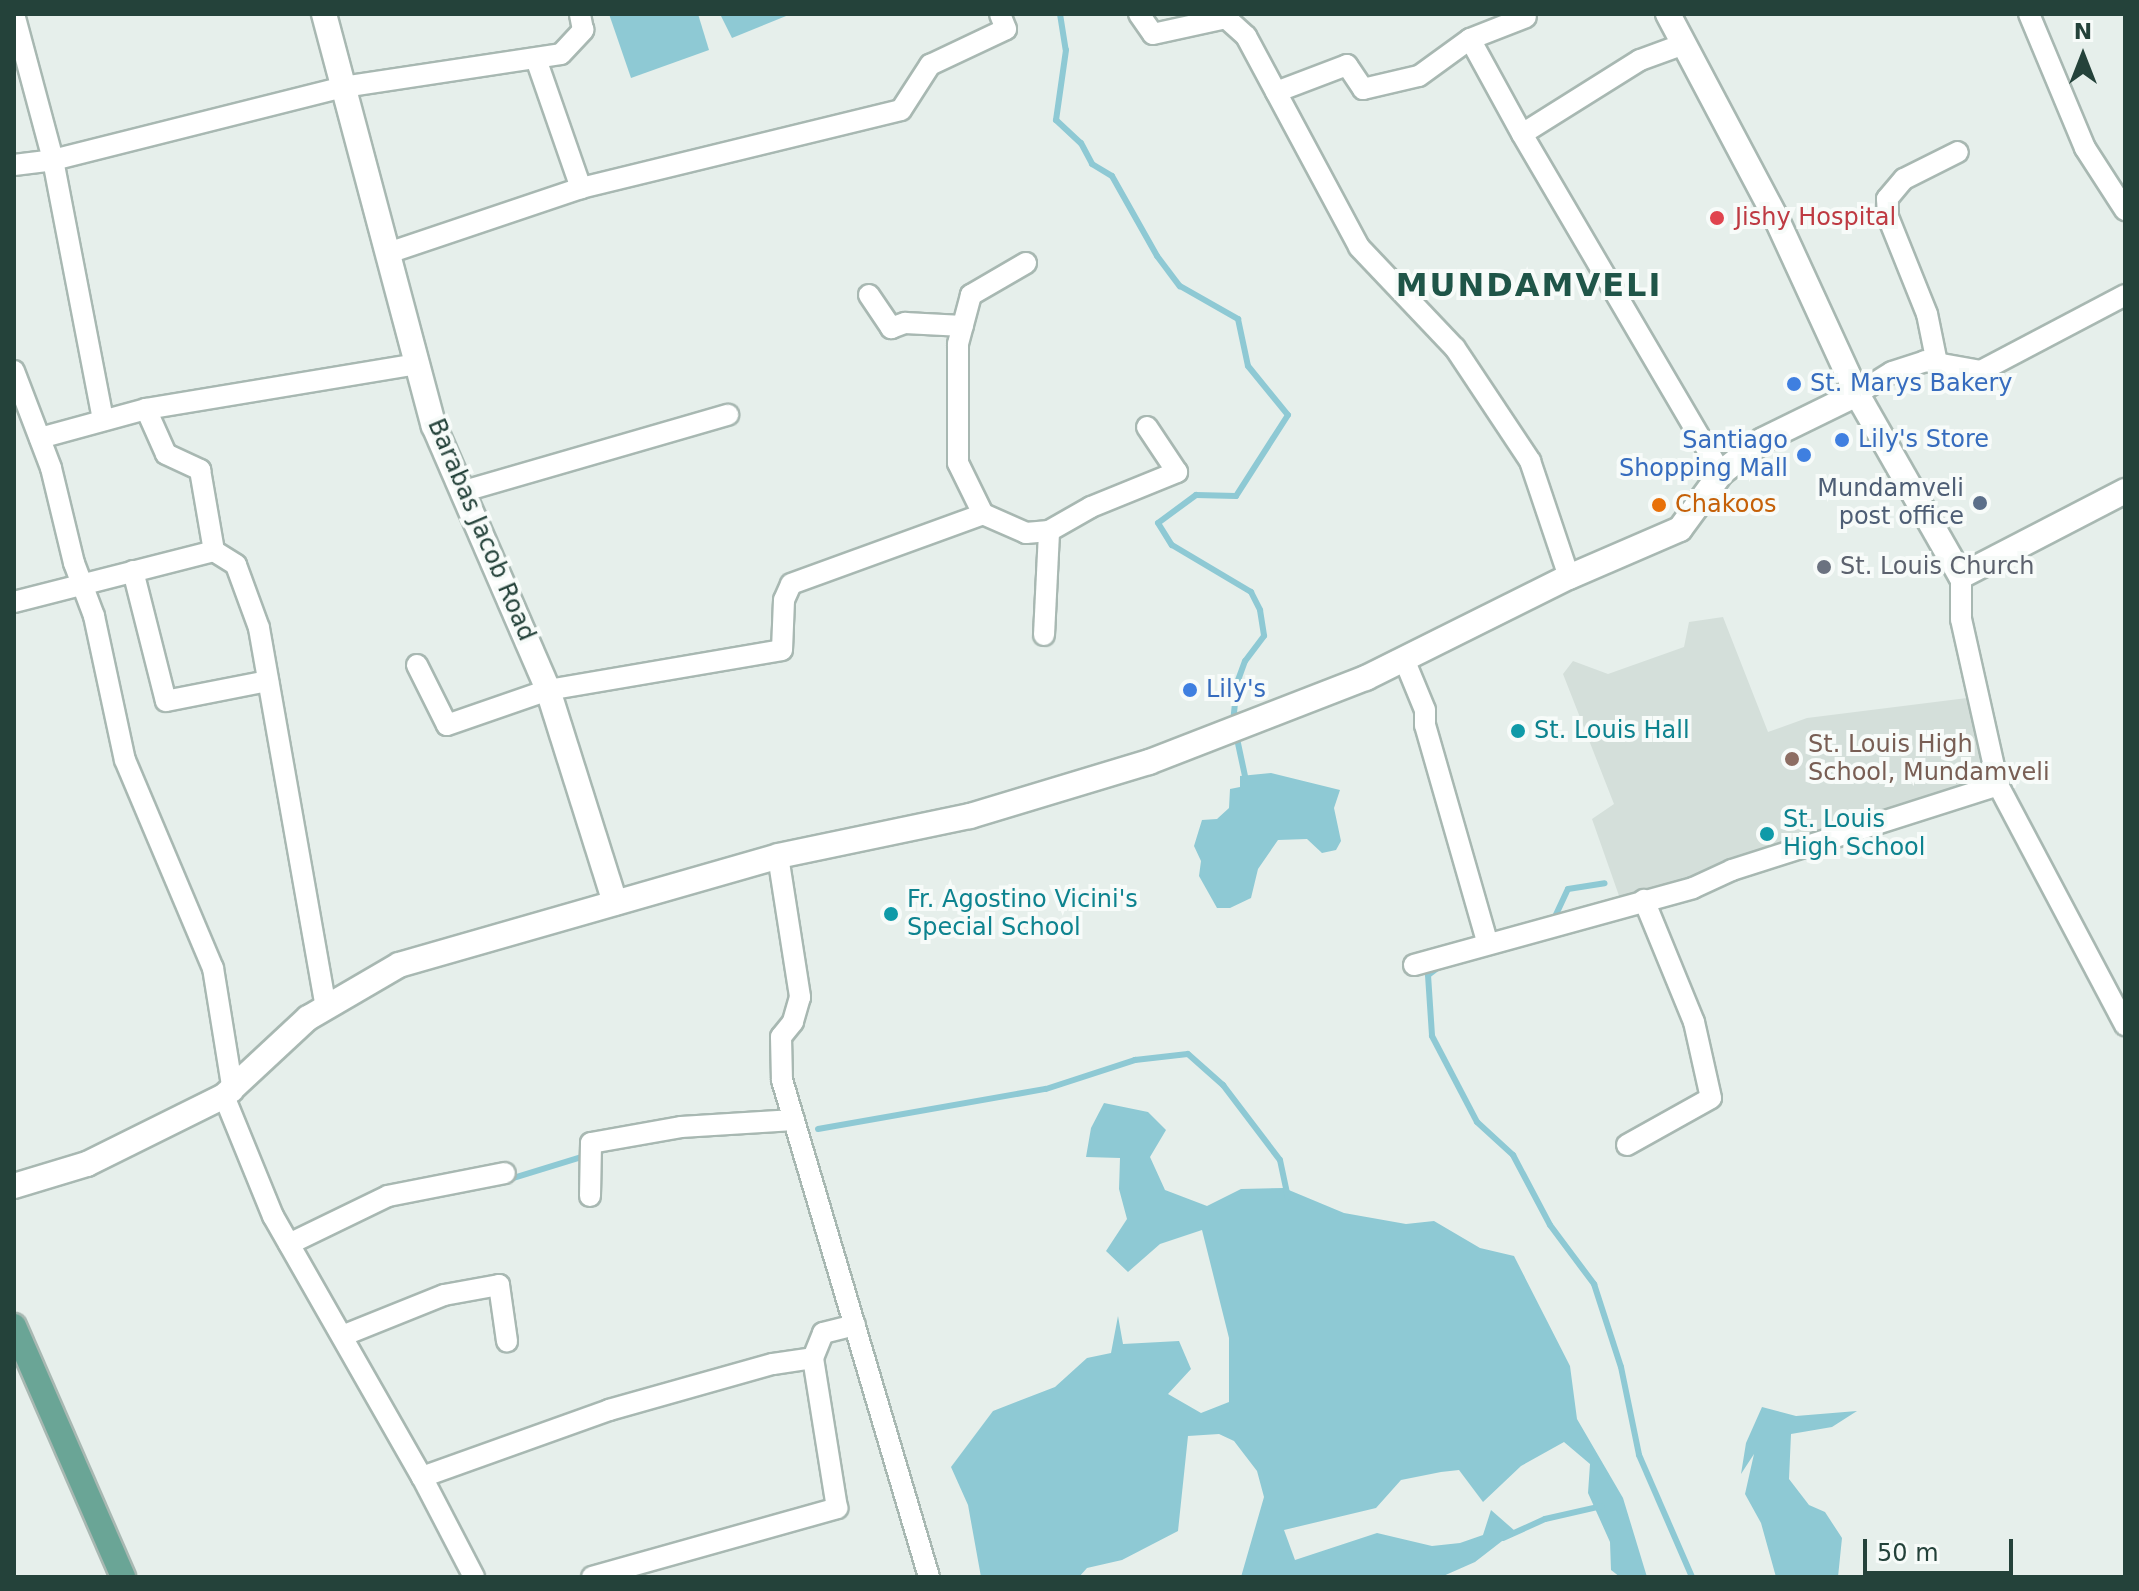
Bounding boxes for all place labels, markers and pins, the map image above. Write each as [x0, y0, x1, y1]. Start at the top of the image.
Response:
place label: Jishy Hospital [1735, 204, 1896, 232]
marker: Jishy Hospital [1706, 207, 1728, 229]
place label: St. Marys Bakery [1810, 370, 2013, 398]
marker: St. Marys Bakery [1785, 375, 1803, 393]
place label: Lily's Store [1858, 426, 1989, 454]
place label: Santiago Shopping Mall [1619, 427, 1788, 483]
marker: Lily's Store [1833, 431, 1851, 449]
marker: Santiago Shopping Mall [1795, 446, 1813, 464]
place label: Mundamveli post office [1817, 475, 1964, 531]
place label: Chakoos [1675, 491, 1777, 519]
marker: Mundamveli post office [1971, 494, 1989, 512]
marker: Chakoos [1650, 496, 1668, 514]
place label: St. Louis Church [1840, 553, 2034, 581]
marker: St. Louis Church [1815, 558, 1833, 576]
place label: Lily's [1206, 676, 1266, 704]
marker: Lily's [1181, 681, 1199, 699]
place label: St. Louis Hall [1534, 717, 1690, 745]
marker: St. Louis Hall [1509, 722, 1527, 740]
place label: St. Louis High School, Mundamveli [1808, 731, 2050, 787]
marker: St. Louis High School, Mundamveli [1783, 750, 1801, 768]
place label: St. Louis High School [1783, 806, 1925, 862]
marker: St. Louis High School [1758, 825, 1776, 843]
place label: Fr. Agostino Vicini's Special School [907, 886, 1138, 942]
marker: Fr. Agostino Vicini's Special School [882, 905, 900, 923]

